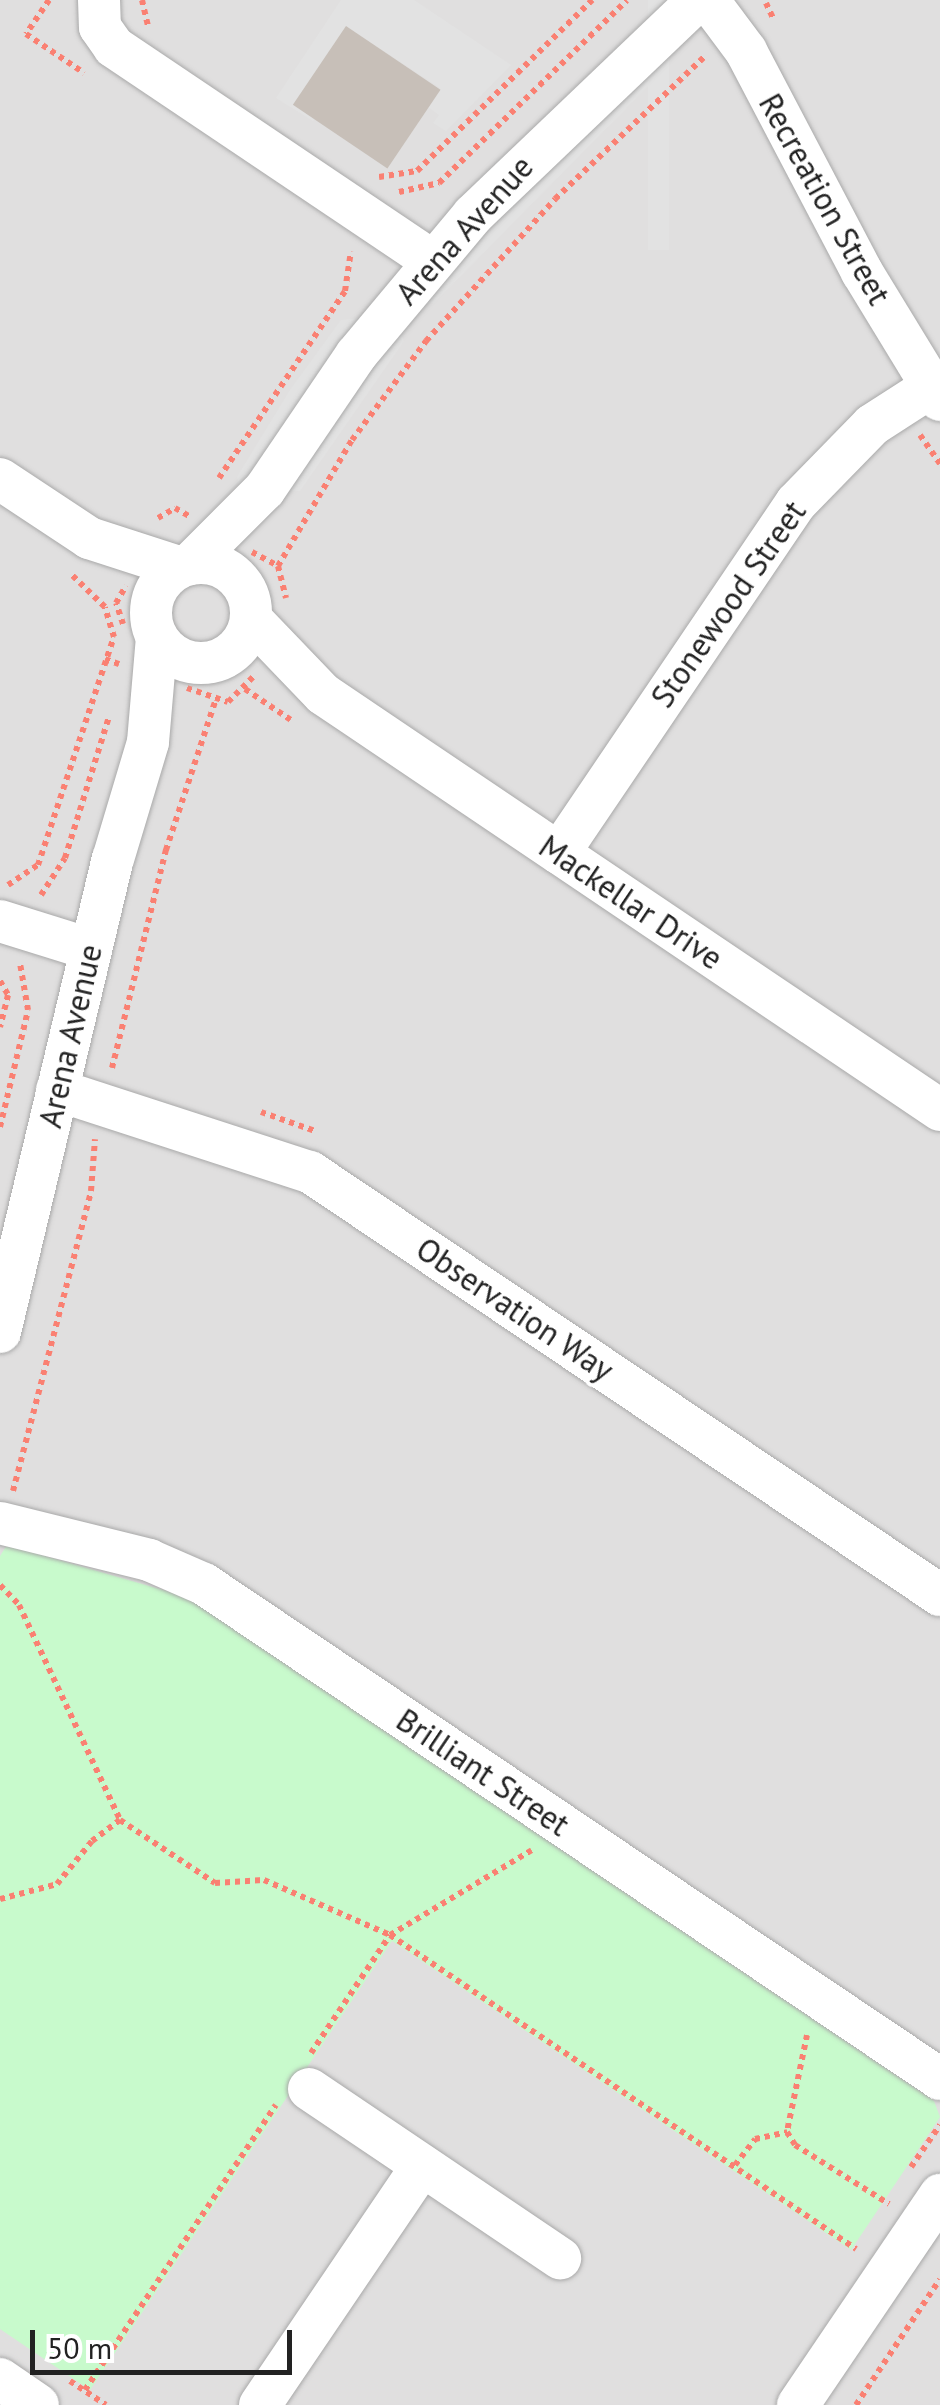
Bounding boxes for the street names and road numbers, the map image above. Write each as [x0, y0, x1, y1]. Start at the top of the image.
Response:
street label: Recreation Street [751, 87, 899, 311]
street label: Arena Avenue [387, 147, 541, 313]
street label: Stonewood Street [643, 493, 813, 715]
street label: Mackellar Drive [532, 827, 730, 977]
street label: Arena Avenue [30, 940, 110, 1132]
street label: Observation Way [409, 1229, 621, 1389]
street label: Brilliant Street [389, 1700, 577, 1844]

